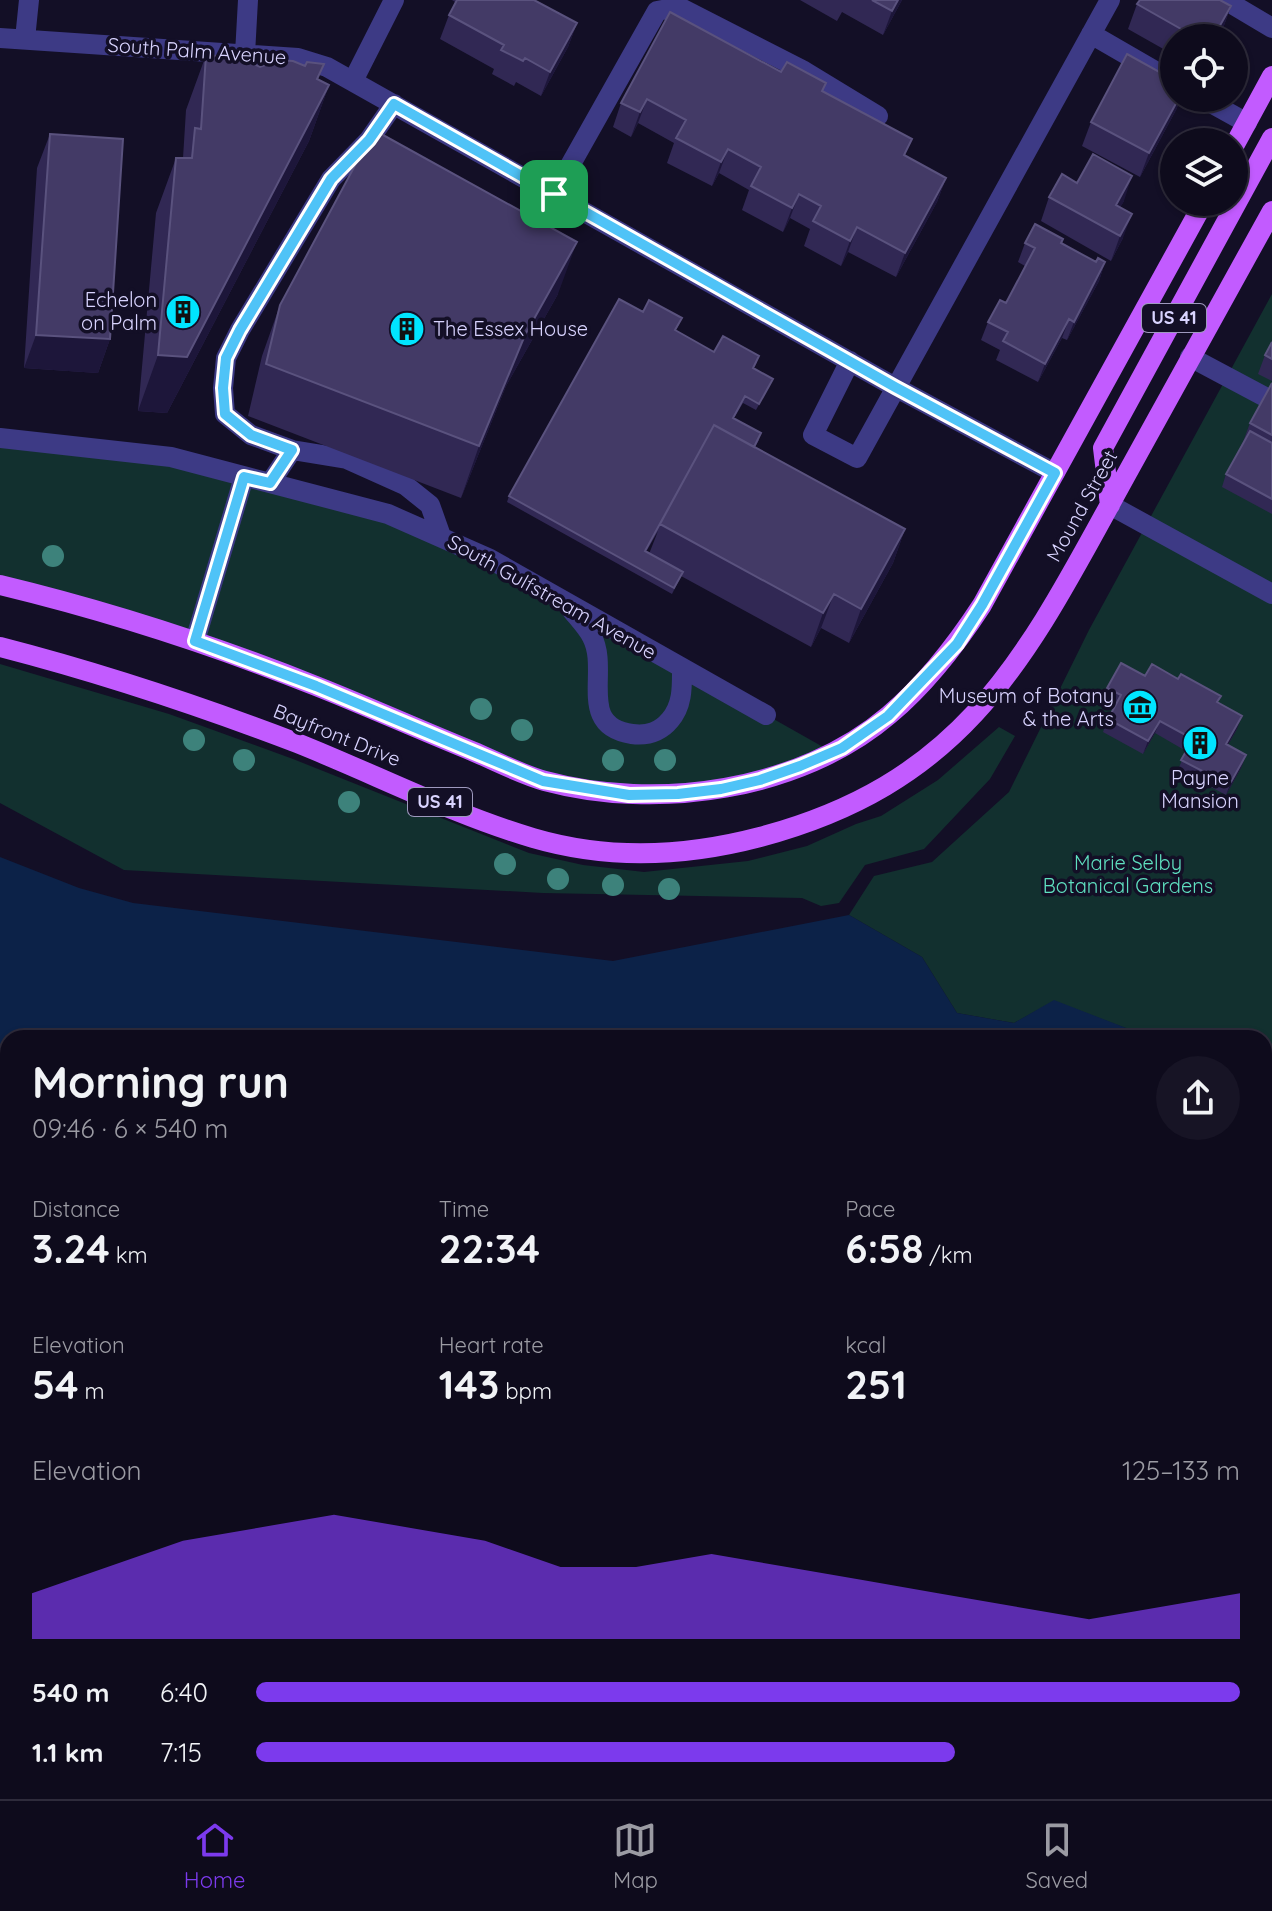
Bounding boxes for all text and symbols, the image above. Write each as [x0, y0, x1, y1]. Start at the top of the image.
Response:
map controls [1160, 24, 1248, 216]
button: locate [1160, 24, 1248, 112]
street label: South Palm Avenue [107, 32, 287, 69]
button: layers [1160, 128, 1248, 216]
pin [520, 160, 588, 228]
icon: arrive [532, 172, 576, 216]
place label: Echelon on Palm [81, 287, 157, 335]
building icon: Echelon on Palm [164, 293, 202, 331]
road number: US 41 [1142, 304, 1206, 332]
building icon: The Essex House [388, 310, 426, 348]
place label: The Essex House [433, 316, 588, 341]
street label: Mound Street [1041, 445, 1123, 566]
street label: South Gulfstream Avenue [444, 529, 661, 664]
place label: Museum of Botany & the Arts [939, 683, 1114, 731]
museum icon: Museum of Botany & the Arts [1121, 688, 1159, 726]
street label: Bayfront Drive [270, 698, 404, 771]
building icon: Payne Mansion [1181, 724, 1219, 762]
place label: Payne Mansion [1161, 765, 1239, 813]
road number: US 41 [408, 788, 472, 816]
park label: Marie Selby Botanical Gardens [1043, 850, 1213, 898]
text: Morning run [32, 1054, 289, 1109]
button: share [1156, 1056, 1240, 1140]
text: 09:46 · 6 × 540 m [32, 1112, 228, 1145]
text: Distance [32, 1195, 120, 1223]
text: Time [439, 1195, 489, 1223]
text: Pace [845, 1195, 896, 1223]
text: 3.24 [32, 1223, 110, 1273]
text: 22:34 [439, 1223, 540, 1273]
text: 6:58 [845, 1223, 923, 1273]
text: km [110, 1241, 148, 1269]
text: /km [923, 1241, 973, 1269]
text: Elevation [32, 1331, 125, 1359]
text: Heart rate [439, 1331, 544, 1359]
text: kcal [845, 1331, 886, 1359]
text: 54 [32, 1359, 79, 1409]
text: 143 [439, 1359, 499, 1409]
text: 251 [845, 1359, 907, 1409]
text: m [79, 1377, 105, 1405]
text: bpm [499, 1377, 552, 1405]
text: Elevation [32, 1454, 142, 1487]
text: 125–133 m [1122, 1454, 1240, 1487]
text: 540 m [32, 1676, 109, 1709]
text: 6:40 [160, 1676, 208, 1709]
text: 1.1 km [32, 1736, 103, 1769]
text: 7:15 [160, 1736, 202, 1769]
tab: Home [184, 1818, 245, 1894]
tab: Map [613, 1818, 658, 1894]
tab: Saved [1025, 1818, 1088, 1894]

